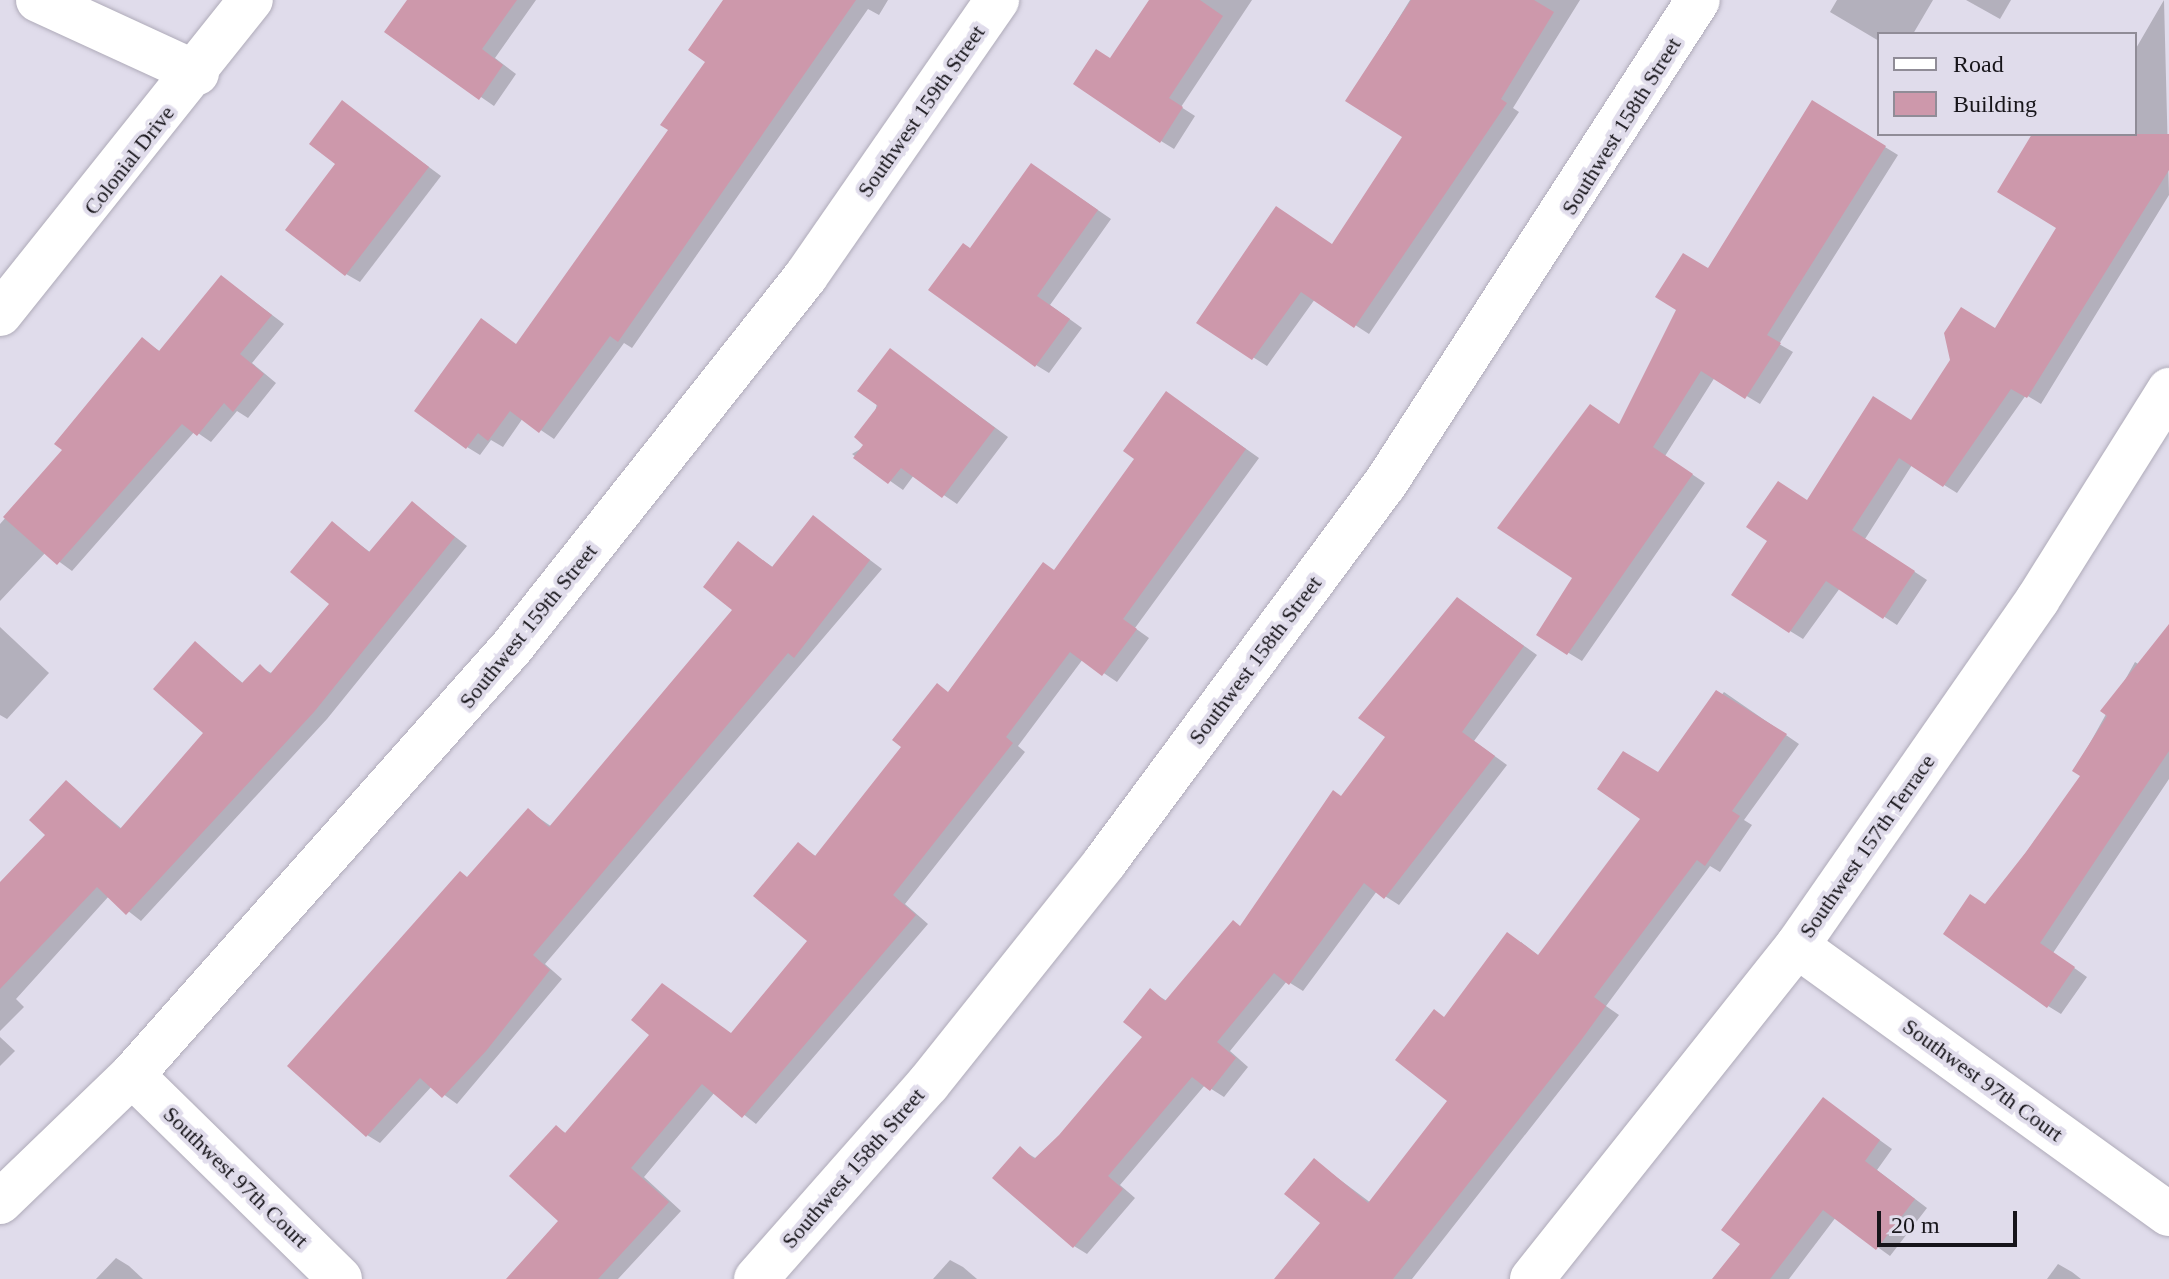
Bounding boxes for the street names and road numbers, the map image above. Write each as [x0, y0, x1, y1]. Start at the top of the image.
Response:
street label: Southwest 159th Street [852, 20, 990, 202]
street label: Southwest 158th Street [1556, 32, 1686, 220]
street label: Colonial Drive [78, 100, 180, 220]
street label: Southwest 159th Street [454, 538, 602, 714]
street label: Southwest 158th Street [1183, 571, 1327, 749]
street label: Southwest 157th Terrace [1794, 749, 1940, 943]
street label: Southwest 97th Court [1898, 1013, 2068, 1147]
street label: Southwest 158th Street [776, 1082, 930, 1254]
street label: Southwest 97th Court [158, 1101, 314, 1253]

